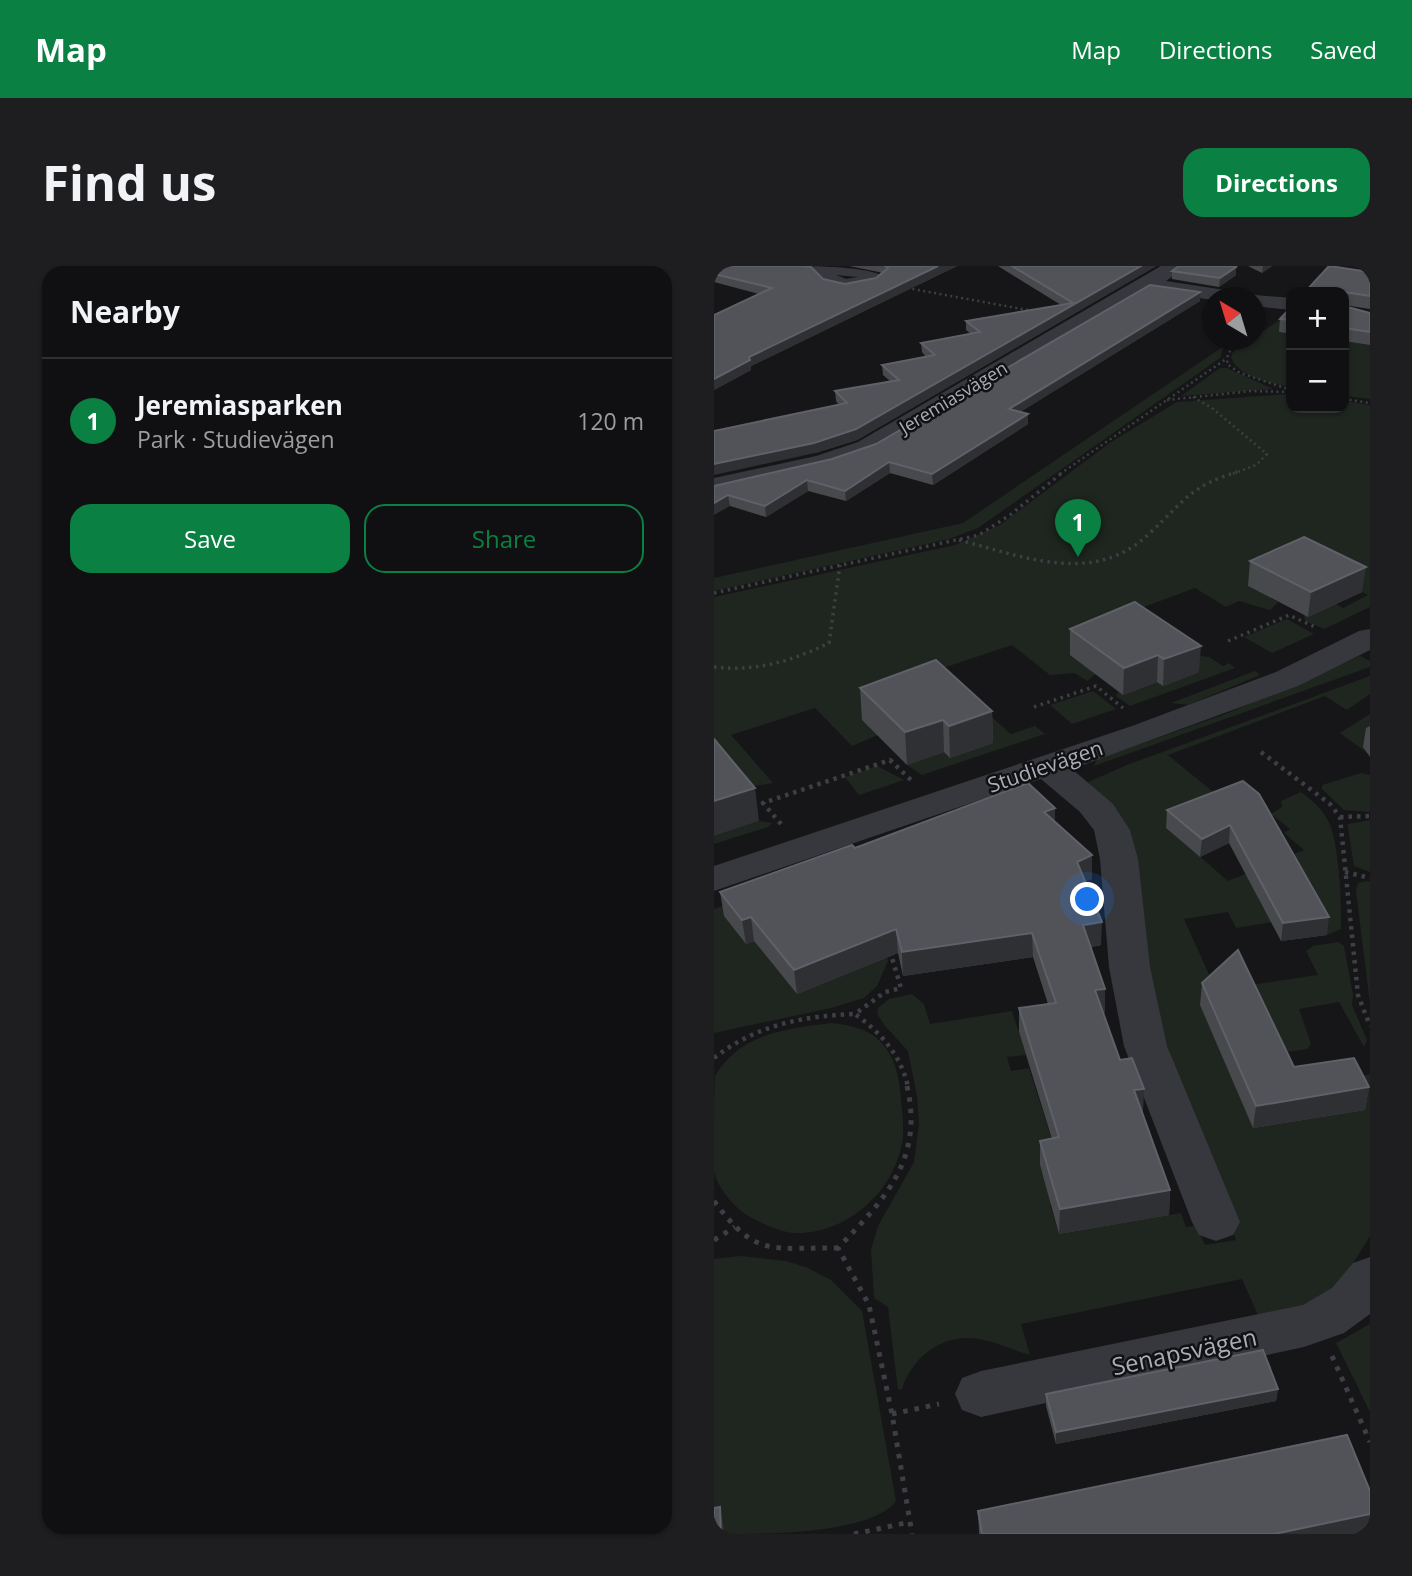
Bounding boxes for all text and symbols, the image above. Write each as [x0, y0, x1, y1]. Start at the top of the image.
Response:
text: Map [35, 27, 107, 72]
text: Map [1071, 33, 1121, 66]
text: Directions [1159, 33, 1272, 66]
text: Saved [1310, 33, 1377, 66]
button: Directions [1183, 148, 1370, 217]
text: Find us [42, 149, 216, 215]
north arrow [1202, 287, 1265, 350]
map controls [1286, 287, 1349, 413]
button: + [1286, 287, 1349, 350]
text: Nearby [70, 291, 180, 332]
button: − [1286, 350, 1349, 413]
street label: Jeremiasvägen [893, 355, 1012, 440]
text: Jeremiasparken [137, 387, 343, 423]
text: 1 [86, 405, 100, 437]
text: 120 m [577, 405, 644, 437]
text: Park · Studievägen [137, 423, 335, 455]
pin: 1 [1055, 499, 1101, 557]
button: Save [70, 504, 350, 573]
button: Share [364, 504, 644, 573]
street label: Studievägen [984, 733, 1106, 799]
your location [1070, 882, 1104, 916]
street label: Senapsvägen [1108, 1320, 1260, 1382]

